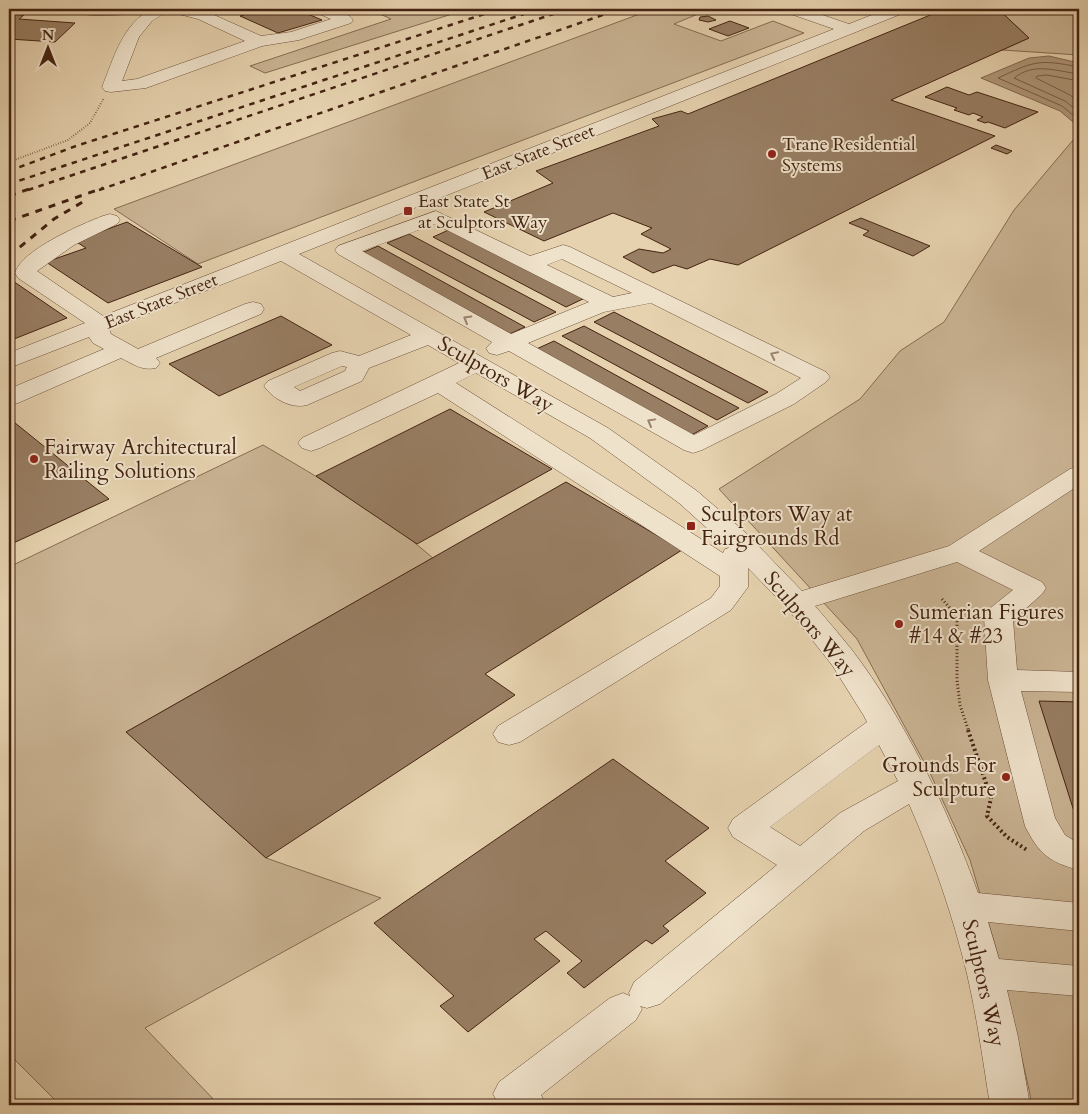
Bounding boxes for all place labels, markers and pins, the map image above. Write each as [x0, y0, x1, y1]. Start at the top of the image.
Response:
place label: Trane Residential Systems [782, 132, 916, 178]
marker: Trane Residential Systems [766, 148, 778, 160]
place label: East State St at Sculptors Way [418, 189, 548, 235]
marker: East State St at Sculptors Way [402, 205, 414, 217]
place label: Fairway Architectural Railing Solutions [44, 433, 237, 486]
marker: Fairway Architectural Railing Solutions [28, 453, 40, 465]
place label: Sculptors Way at Fairgrounds Rd [701, 500, 853, 553]
marker: Sculptors Way at Fairgrounds Rd [685, 520, 697, 532]
place label: Sumerian Figures #14 & #23 [909, 598, 1064, 651]
marker: Sumerian Figures #14 & #23 [893, 618, 905, 630]
place label: Grounds For Sculpture [882, 751, 996, 804]
marker: Grounds For Sculpture [1000, 771, 1012, 783]

